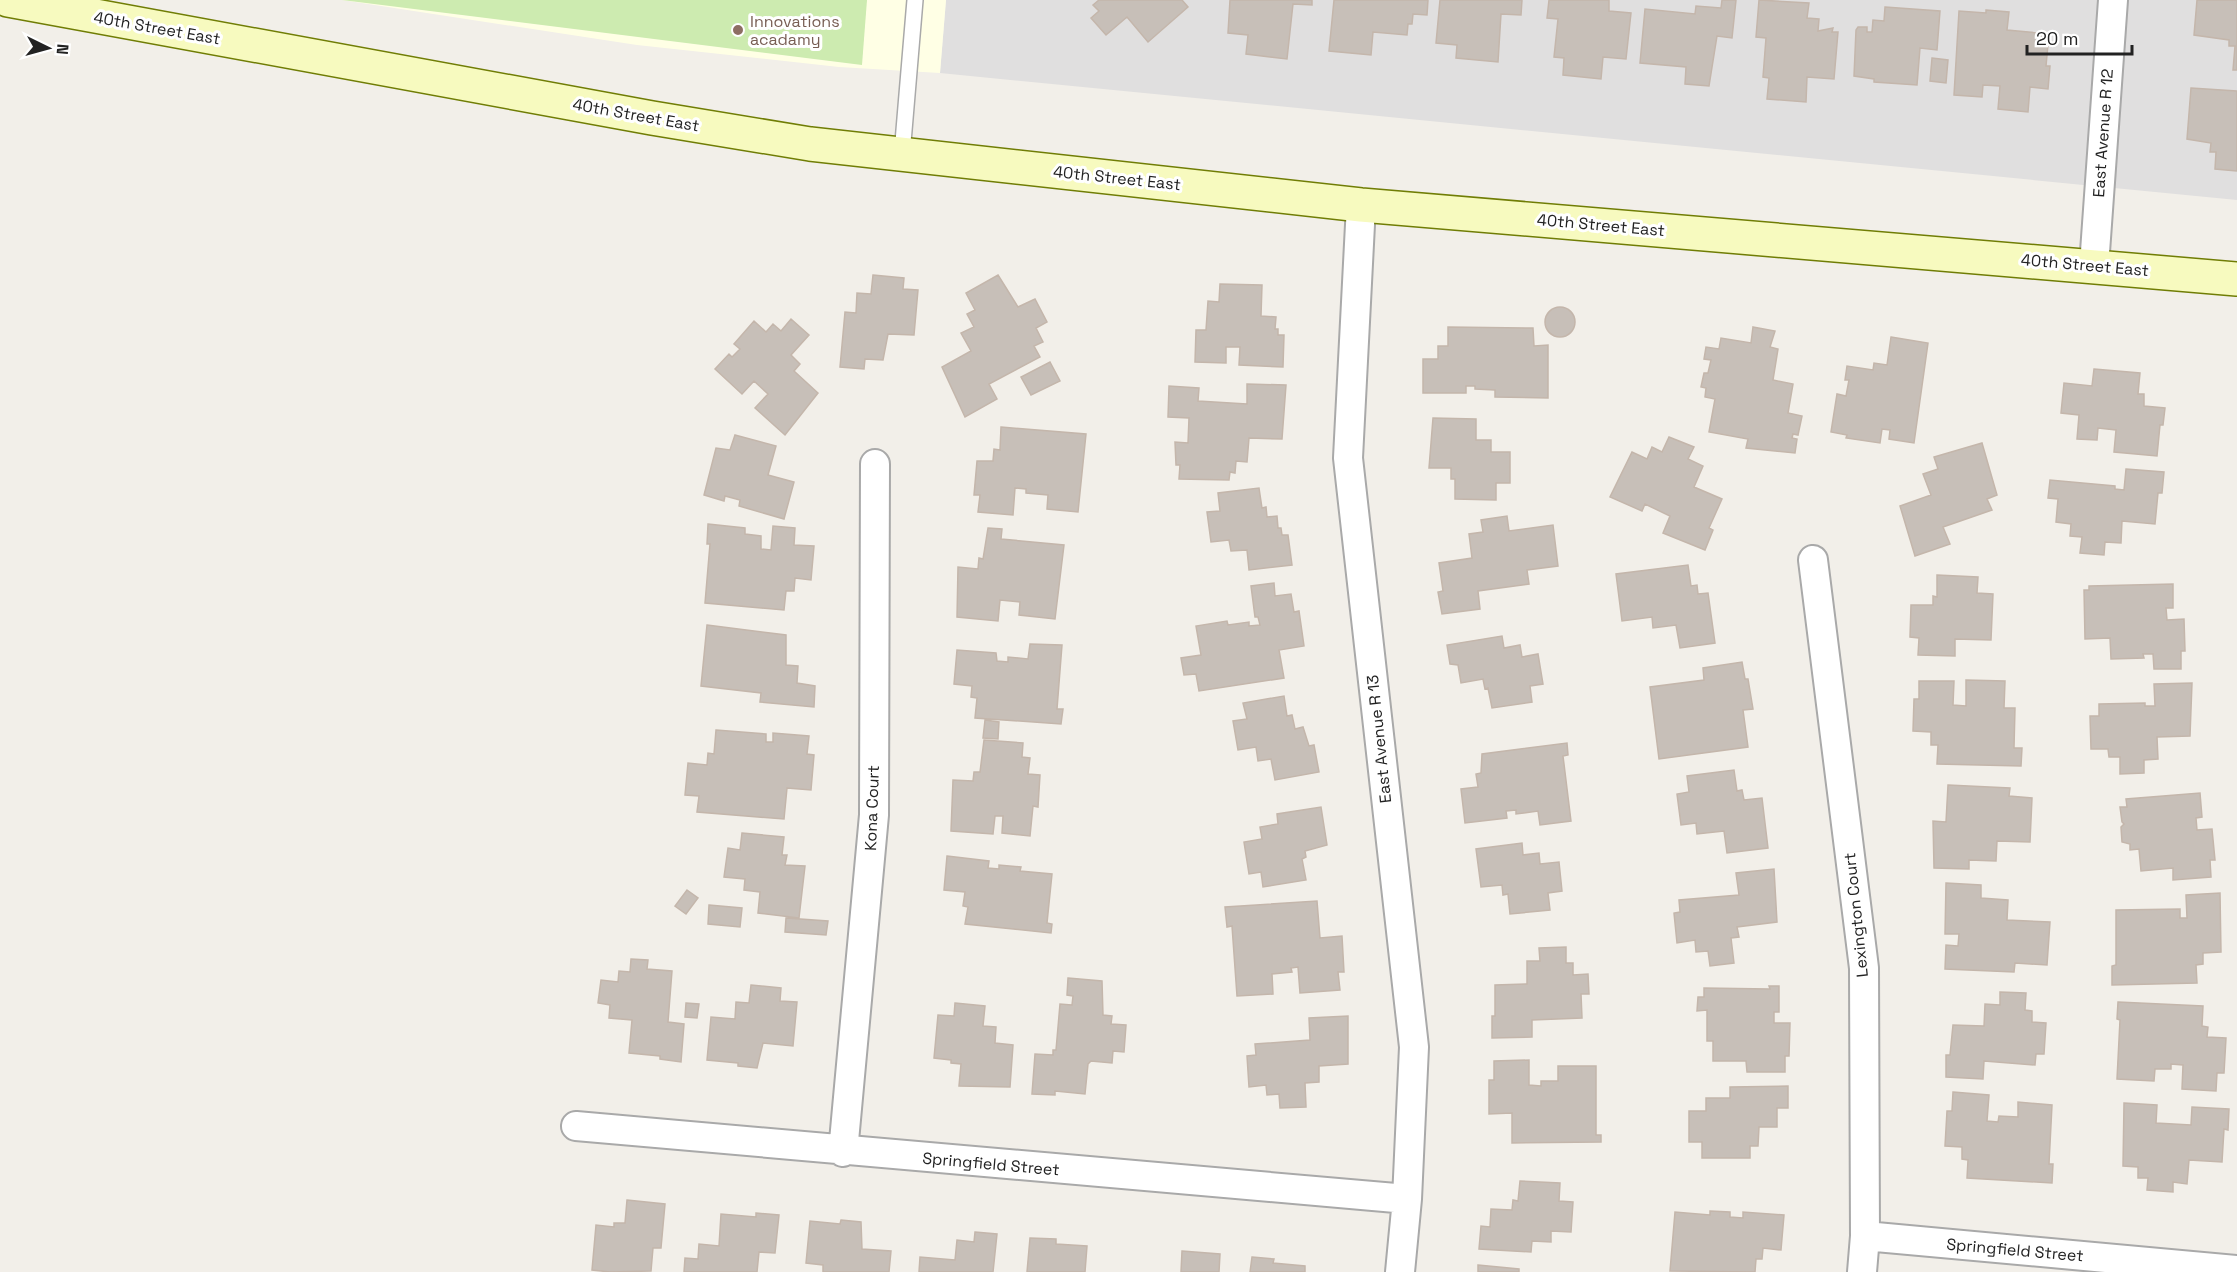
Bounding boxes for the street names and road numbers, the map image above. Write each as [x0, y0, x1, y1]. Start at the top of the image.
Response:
street label: 40th Street East [92, 7, 222, 49]
street label: East Avenue R 12 [2088, 68, 2118, 198]
street label: 40th Street East [571, 94, 701, 136]
street label: 40th Street East [1052, 161, 1182, 195]
street label: 40th Street East [1536, 209, 1666, 241]
street label: 40th Street East [2020, 249, 2150, 281]
street label: East Avenue R 13 [1362, 674, 1396, 804]
street label: Kona Court [860, 765, 884, 851]
street label: Lexington Court [1839, 852, 1873, 978]
street label: Springfield Street [922, 1148, 1060, 1180]
street label: Springfield Street [1946, 1234, 2084, 1266]

